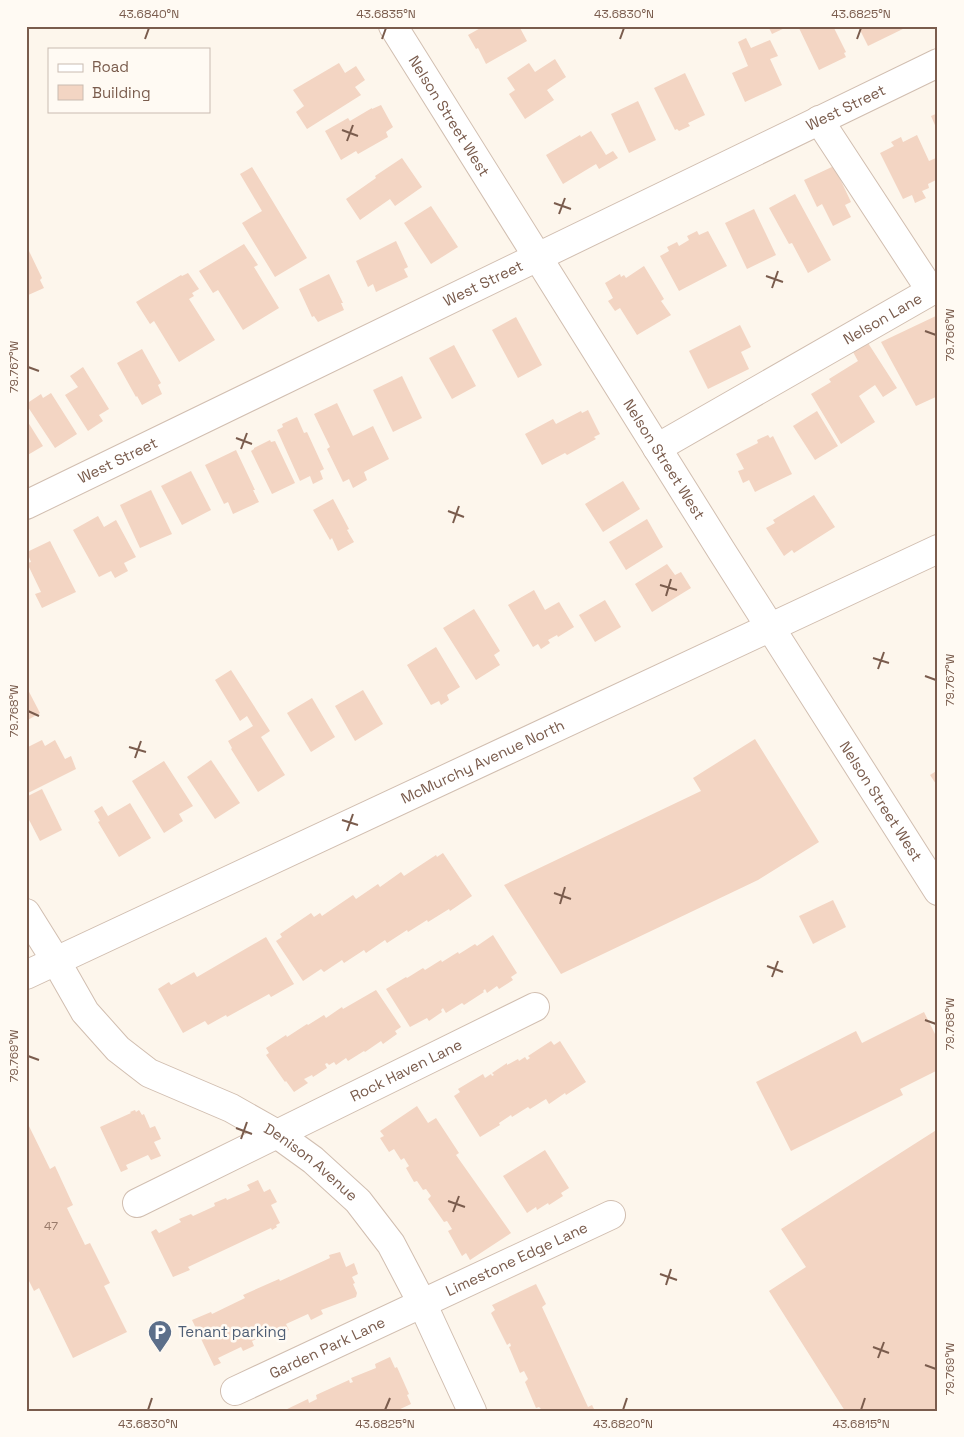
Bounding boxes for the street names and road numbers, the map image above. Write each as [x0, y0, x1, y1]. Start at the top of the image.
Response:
street label: Nelson Street West [405, 52, 494, 180]
street label: West Street [803, 80, 889, 135]
street label: West Street [440, 256, 526, 310]
street label: Nelson Lane [840, 288, 925, 348]
street label: Nelson Street West [619, 395, 709, 523]
street label: West Street [75, 433, 161, 487]
street label: McMurchy Avenue North [398, 715, 567, 808]
street label: Nelson Street West [836, 737, 927, 865]
street label: Rock Haven Lane [347, 1034, 465, 1106]
street label: Denison Avenue [261, 1119, 362, 1205]
street label: Limestone Edge Lane [442, 1217, 591, 1300]
street label: Garden Park Lane [266, 1312, 388, 1383]

